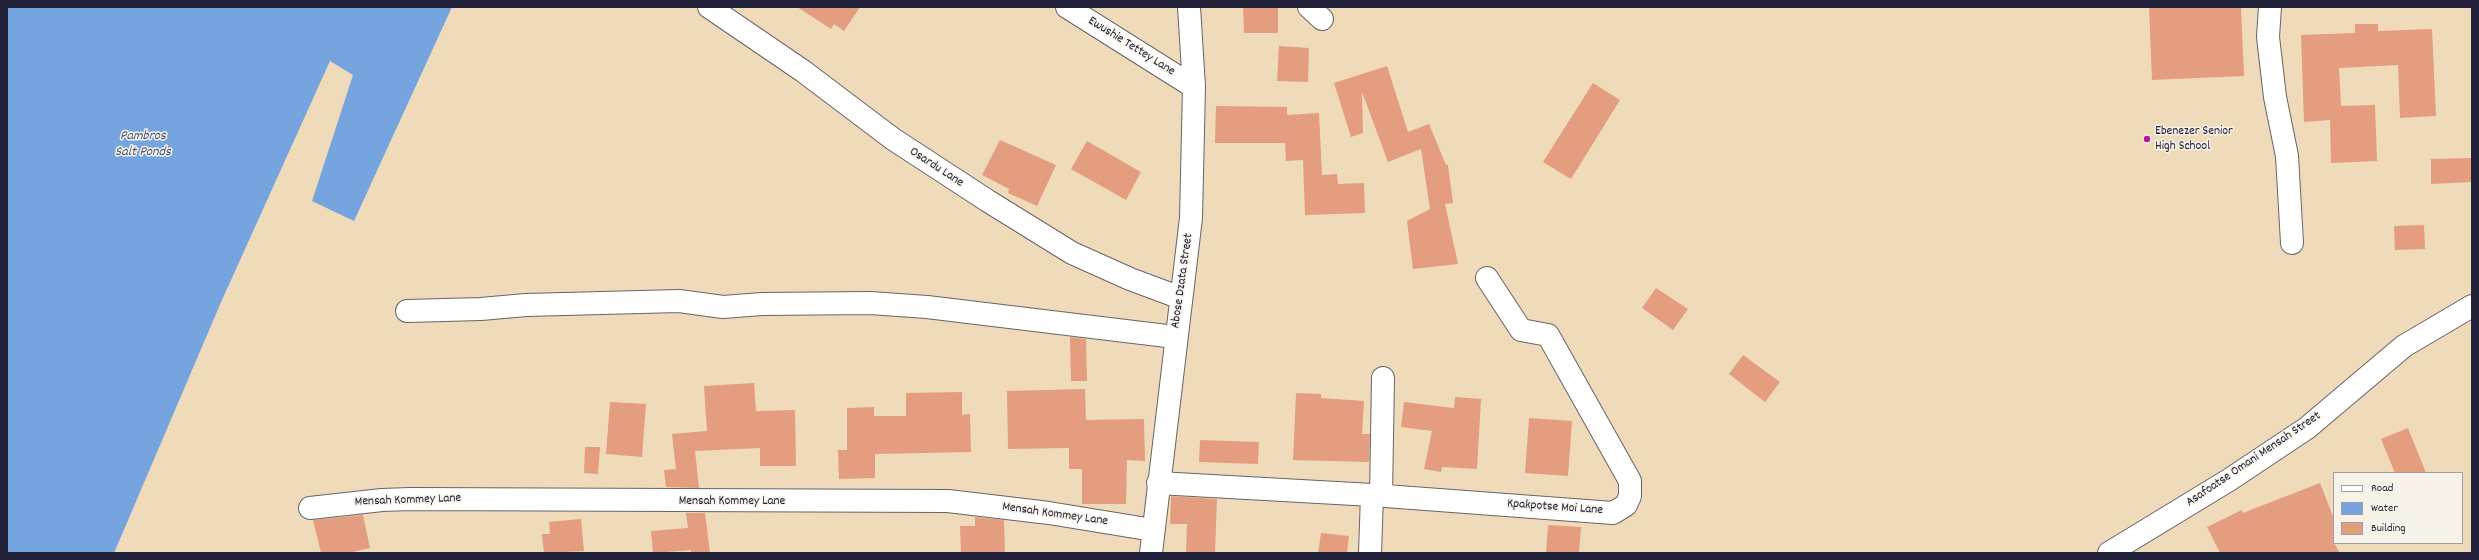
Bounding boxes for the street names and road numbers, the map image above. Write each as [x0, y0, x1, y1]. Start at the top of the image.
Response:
street label: Ewushie Tettey Lane [1084, 14, 1178, 80]
street label: Osardu Lane [906, 145, 966, 191]
street label: Abose Dzata Street [1169, 232, 1197, 330]
street label: Asafoatse Omani Mensah Street [2184, 409, 2324, 511]
street label: Mensah Kommey Lane [354, 491, 462, 511]
street label: Mensah Kommey Lane [679, 494, 785, 510]
street label: Kpakpotse Moi Lane [1507, 497, 1603, 519]
street label: Mensah Kommey Lane [1001, 500, 1109, 530]

